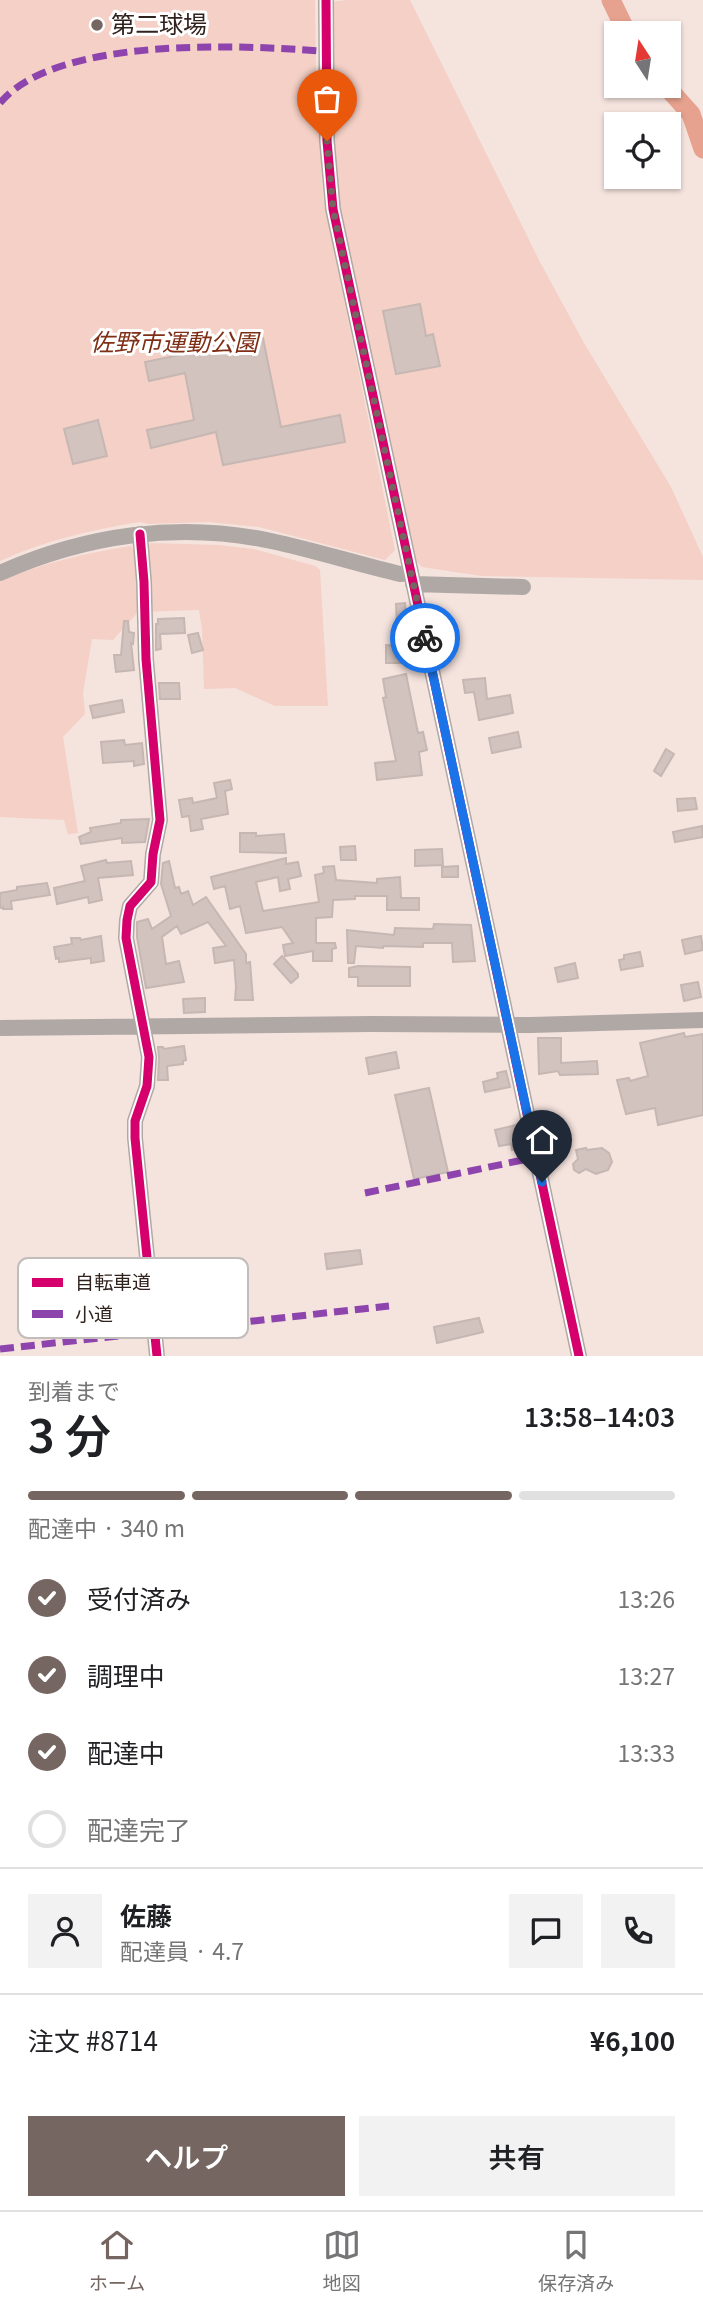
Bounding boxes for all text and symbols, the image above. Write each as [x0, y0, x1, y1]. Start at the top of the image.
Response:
place label: 第二球場 [111, 5, 207, 40]
marker: 第二球場 [89, 17, 105, 33]
north arrow [604, 21, 681, 98]
map controls [604, 21, 681, 189]
pin [297, 69, 357, 141]
icon: bag [308, 80, 346, 118]
button: locate [604, 112, 681, 189]
park label: 佐野市運動公園 [90, 323, 261, 358]
courier [390, 603, 460, 673]
icon: bike [406, 619, 444, 657]
pin [512, 1110, 572, 1182]
icon: home [523, 1121, 561, 1159]
legend [18, 1258, 248, 1338]
text: 自転車道 [75, 1267, 151, 1294]
text: 小道 [75, 1299, 113, 1326]
text: 到着まで [28, 1373, 120, 1407]
text: 13:58–14:03 [524, 1397, 675, 1434]
text: 3 分 [28, 1400, 111, 1466]
text: 配達中 · 340 m [28, 1510, 185, 1544]
icon: check [28, 1579, 66, 1617]
text: 受付済み [87, 1579, 191, 1616]
text: 13:26 [618, 1581, 675, 1615]
icon: check [28, 1656, 66, 1694]
text: 調理中 [87, 1656, 165, 1693]
text: 13:27 [618, 1658, 675, 1692]
icon: check [28, 1733, 66, 1771]
text: 配達中 [87, 1733, 165, 1770]
text: 13:33 [618, 1735, 675, 1769]
text: 配達完了 [87, 1810, 191, 1847]
button: person [28, 1894, 102, 1968]
button: chat [509, 1894, 583, 1968]
button: phone [601, 1894, 675, 1968]
text: 佐藤 [120, 1896, 172, 1933]
text: 配達員 · 4.7 [120, 1933, 244, 1967]
text: 注文 #8714 [28, 2021, 158, 2058]
text: ¥6,100 [590, 2021, 675, 2058]
button: ヘルプ [28, 2116, 345, 2196]
button: 共有 [359, 2116, 675, 2196]
tab: ホーム [89, 2226, 145, 2295]
tab: 地図 [323, 2226, 361, 2295]
tab: 保存済み [538, 2226, 614, 2295]

